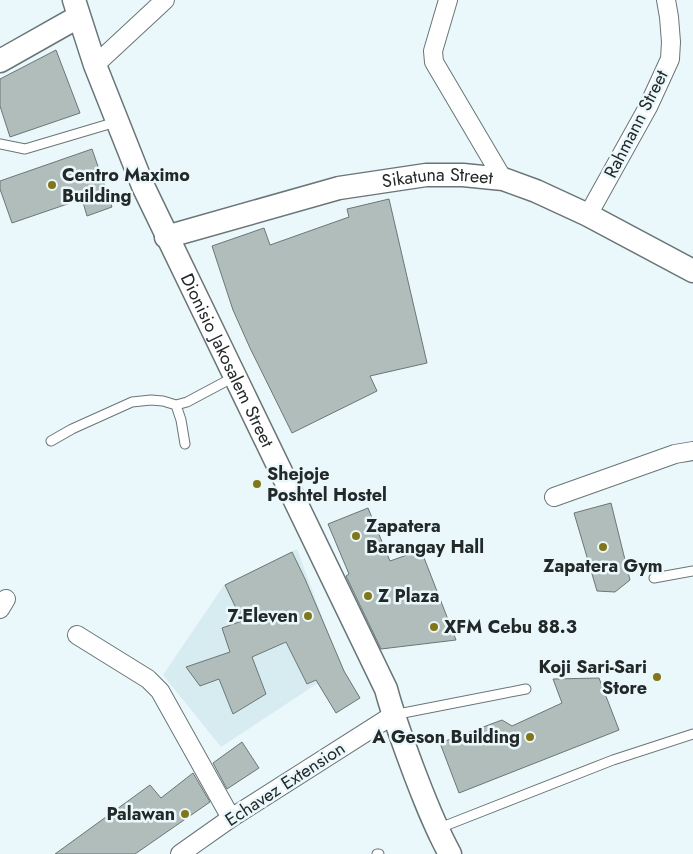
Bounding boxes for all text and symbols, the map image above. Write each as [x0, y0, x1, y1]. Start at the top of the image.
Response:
street label: Rahmann Street [598, 65, 675, 183]
place label: Centro Maximo Building [62, 162, 190, 209]
street label: Sikatuna Street [380, 162, 495, 194]
marker: Centro Maximo Building [46, 179, 58, 191]
street label: Dionisio Jakosalem Street [174, 269, 281, 452]
place label: Shejoje Poshtel Hostel [267, 461, 387, 508]
marker: Shejoje Poshtel Hostel [251, 478, 263, 490]
place label: Zapatera Barangay Hall [366, 513, 484, 560]
marker: Zapatera Barangay Hall [350, 530, 362, 542]
marker: Zapatera Gym [597, 541, 609, 553]
place label: Zapatera Gym [543, 553, 663, 579]
place label: Z Plaza [378, 583, 439, 609]
marker: Z Plaza [362, 590, 374, 602]
place label: 7-Eleven [228, 603, 298, 629]
marker: 7-Eleven [302, 610, 314, 622]
place label: XFM Cebu 88.3 [444, 614, 577, 640]
marker: XFM Cebu 88.3 [428, 621, 440, 633]
place label: Koji Sari-Sari Store [538, 654, 647, 701]
marker: Koji Sari-Sari Store [651, 671, 663, 683]
place label: A Geson Building [371, 724, 520, 750]
marker: A Geson Building [524, 731, 536, 743]
street label: Echavez Extension [220, 735, 350, 833]
place label: Palawan [106, 801, 175, 827]
marker: Palawan [179, 808, 191, 820]

